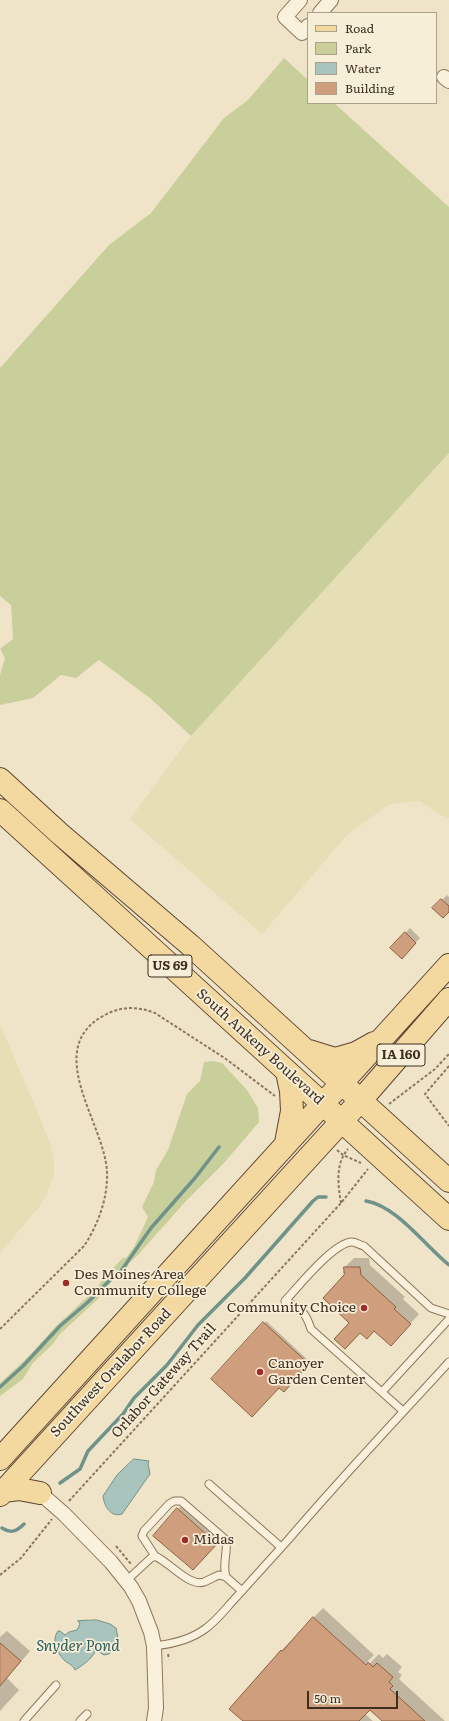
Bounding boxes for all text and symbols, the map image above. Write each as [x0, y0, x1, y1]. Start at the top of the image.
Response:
legend [307, 12, 437, 104]
text: Road [345, 19, 374, 37]
text: Park [345, 39, 371, 57]
text: Water [345, 59, 381, 77]
text: Building [345, 79, 394, 97]
road number: US 69 [148, 955, 192, 977]
street label: South Ankeny Boulevard [193, 985, 327, 1109]
road number: IA 160 [377, 1044, 425, 1066]
place label: Des Moines Area Community College [74, 1267, 206, 1300]
marker: Des Moines Area Community College [61, 1278, 71, 1288]
place label: Community Choice [227, 1300, 356, 1316]
marker: Community Choice [359, 1303, 369, 1313]
street label: Southwest Oralabor Road [47, 1305, 175, 1441]
street label: Orlabor Gateway Trail [108, 1320, 220, 1442]
place label: Canoyer Garden Center [268, 1356, 365, 1388]
marker: Canoyer Garden Center [255, 1367, 265, 1377]
place label: Midas [193, 1532, 234, 1548]
marker: Midas [180, 1535, 190, 1545]
water label: Snyder Pond [36, 1638, 120, 1656]
scale bar [309, 1683, 400, 1709]
text: 50 m [314, 1689, 341, 1707]

